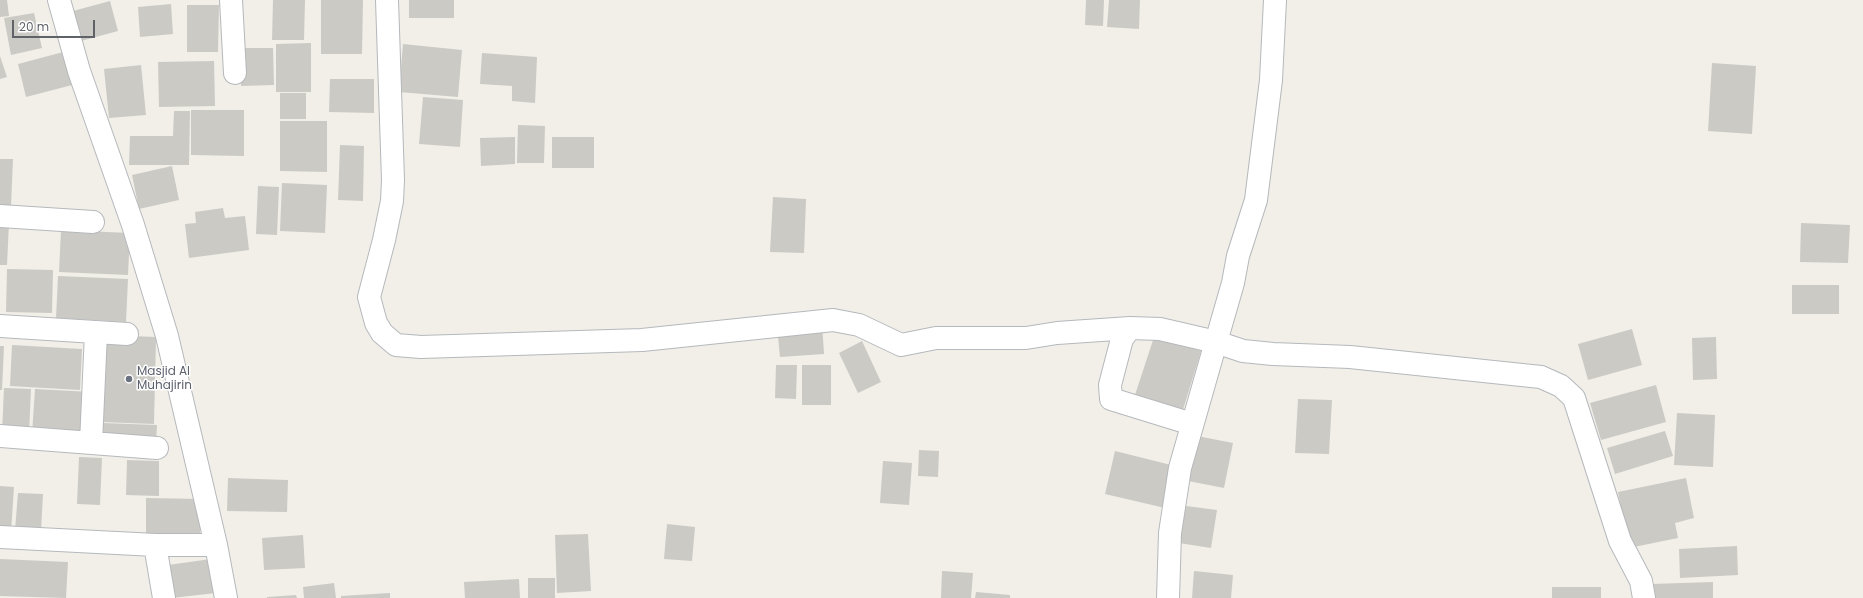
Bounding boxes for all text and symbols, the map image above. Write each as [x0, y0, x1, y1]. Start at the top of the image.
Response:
scale bar [14, 12, 97, 38]
text: 20 m [19, 18, 49, 35]
place label: Masjid Al Muhajirin [137, 365, 192, 393]
marker: Masjid Al Muhajirin [124, 374, 134, 384]

